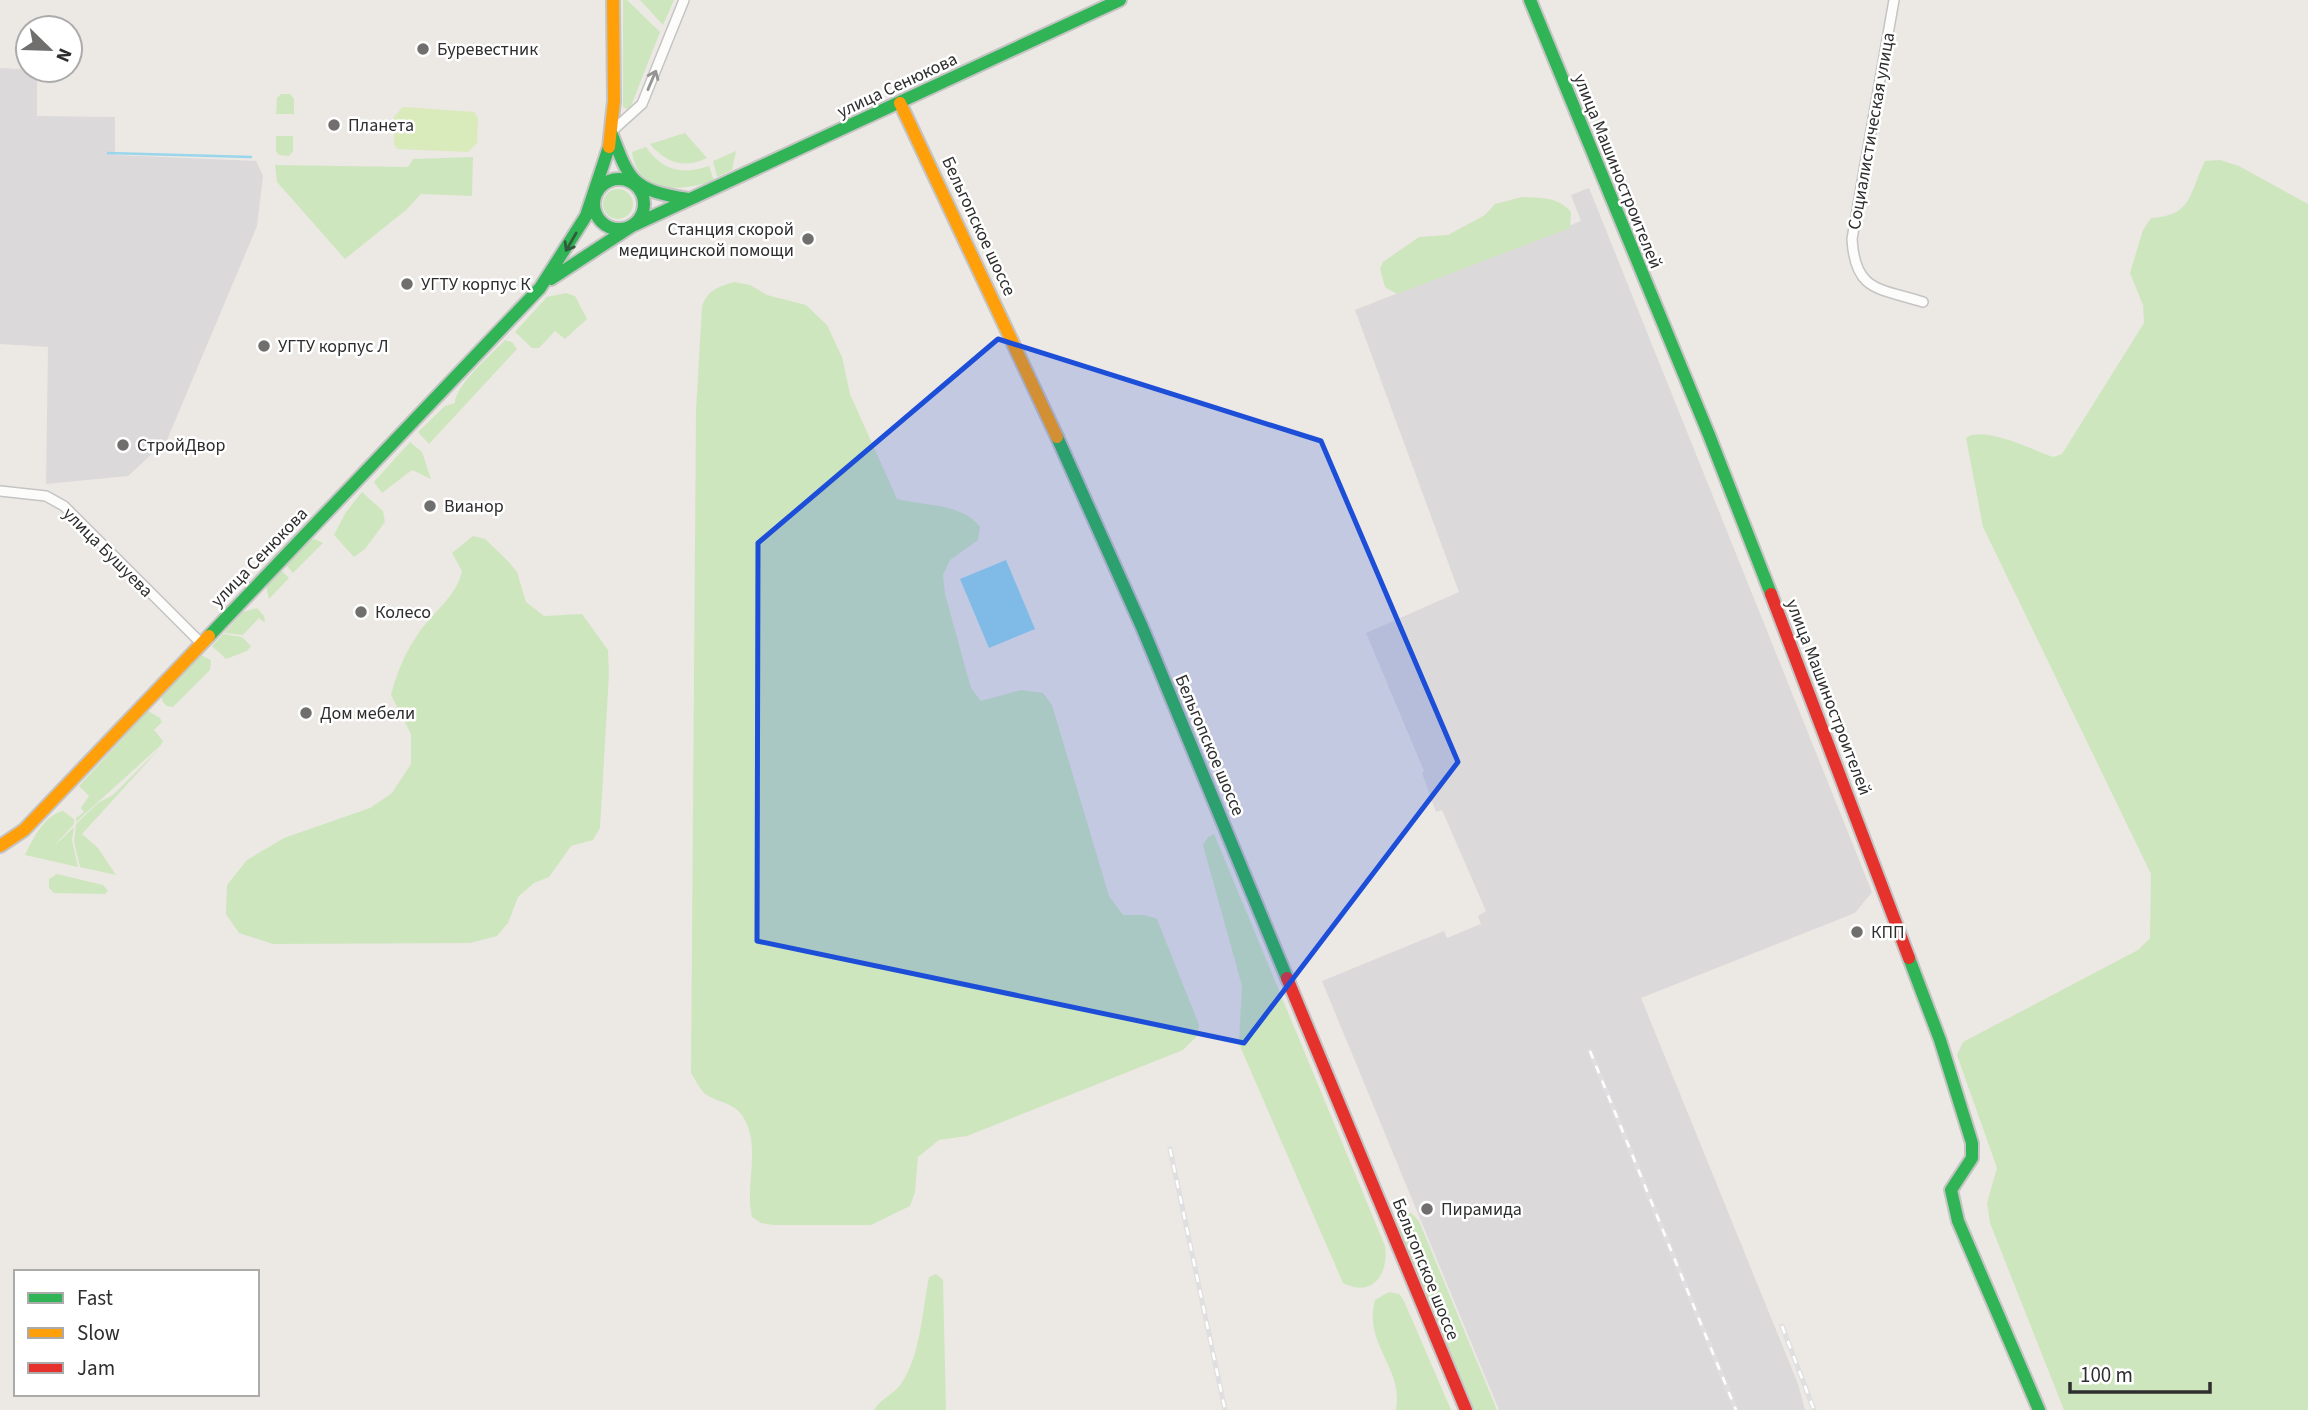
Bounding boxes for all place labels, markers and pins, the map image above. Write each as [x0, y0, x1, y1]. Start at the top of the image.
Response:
place label: Буревестник [437, 37, 538, 62]
marker: Буревестник [415, 41, 431, 57]
place label: Планета [348, 113, 414, 138]
marker: Планета [326, 117, 342, 133]
place label: Станция скорой медицинской помощи [619, 217, 794, 263]
marker: Станция скорой медицинской помощи [800, 231, 816, 247]
place label: УГТУ корпус К [421, 272, 531, 297]
marker: УГТУ корпус К [399, 276, 415, 292]
place label: УГТУ корпус Л [278, 334, 389, 359]
marker: УГТУ корпус Л [256, 338, 272, 354]
place label: СтройДвор [137, 433, 226, 458]
marker: СтройДвор [115, 437, 131, 453]
place label: Вианор [444, 494, 504, 519]
marker: Вианор [422, 498, 438, 514]
place label: Колесо [375, 600, 431, 625]
marker: Колесо [353, 604, 369, 620]
place label: Дом мебели [320, 701, 415, 726]
marker: Дом мебели [298, 705, 314, 721]
place label: КПП [1871, 920, 1905, 945]
marker: КПП [1849, 924, 1865, 940]
place label: Пирамида [1441, 1197, 1522, 1222]
marker: Пирамида [1419, 1201, 1435, 1217]

